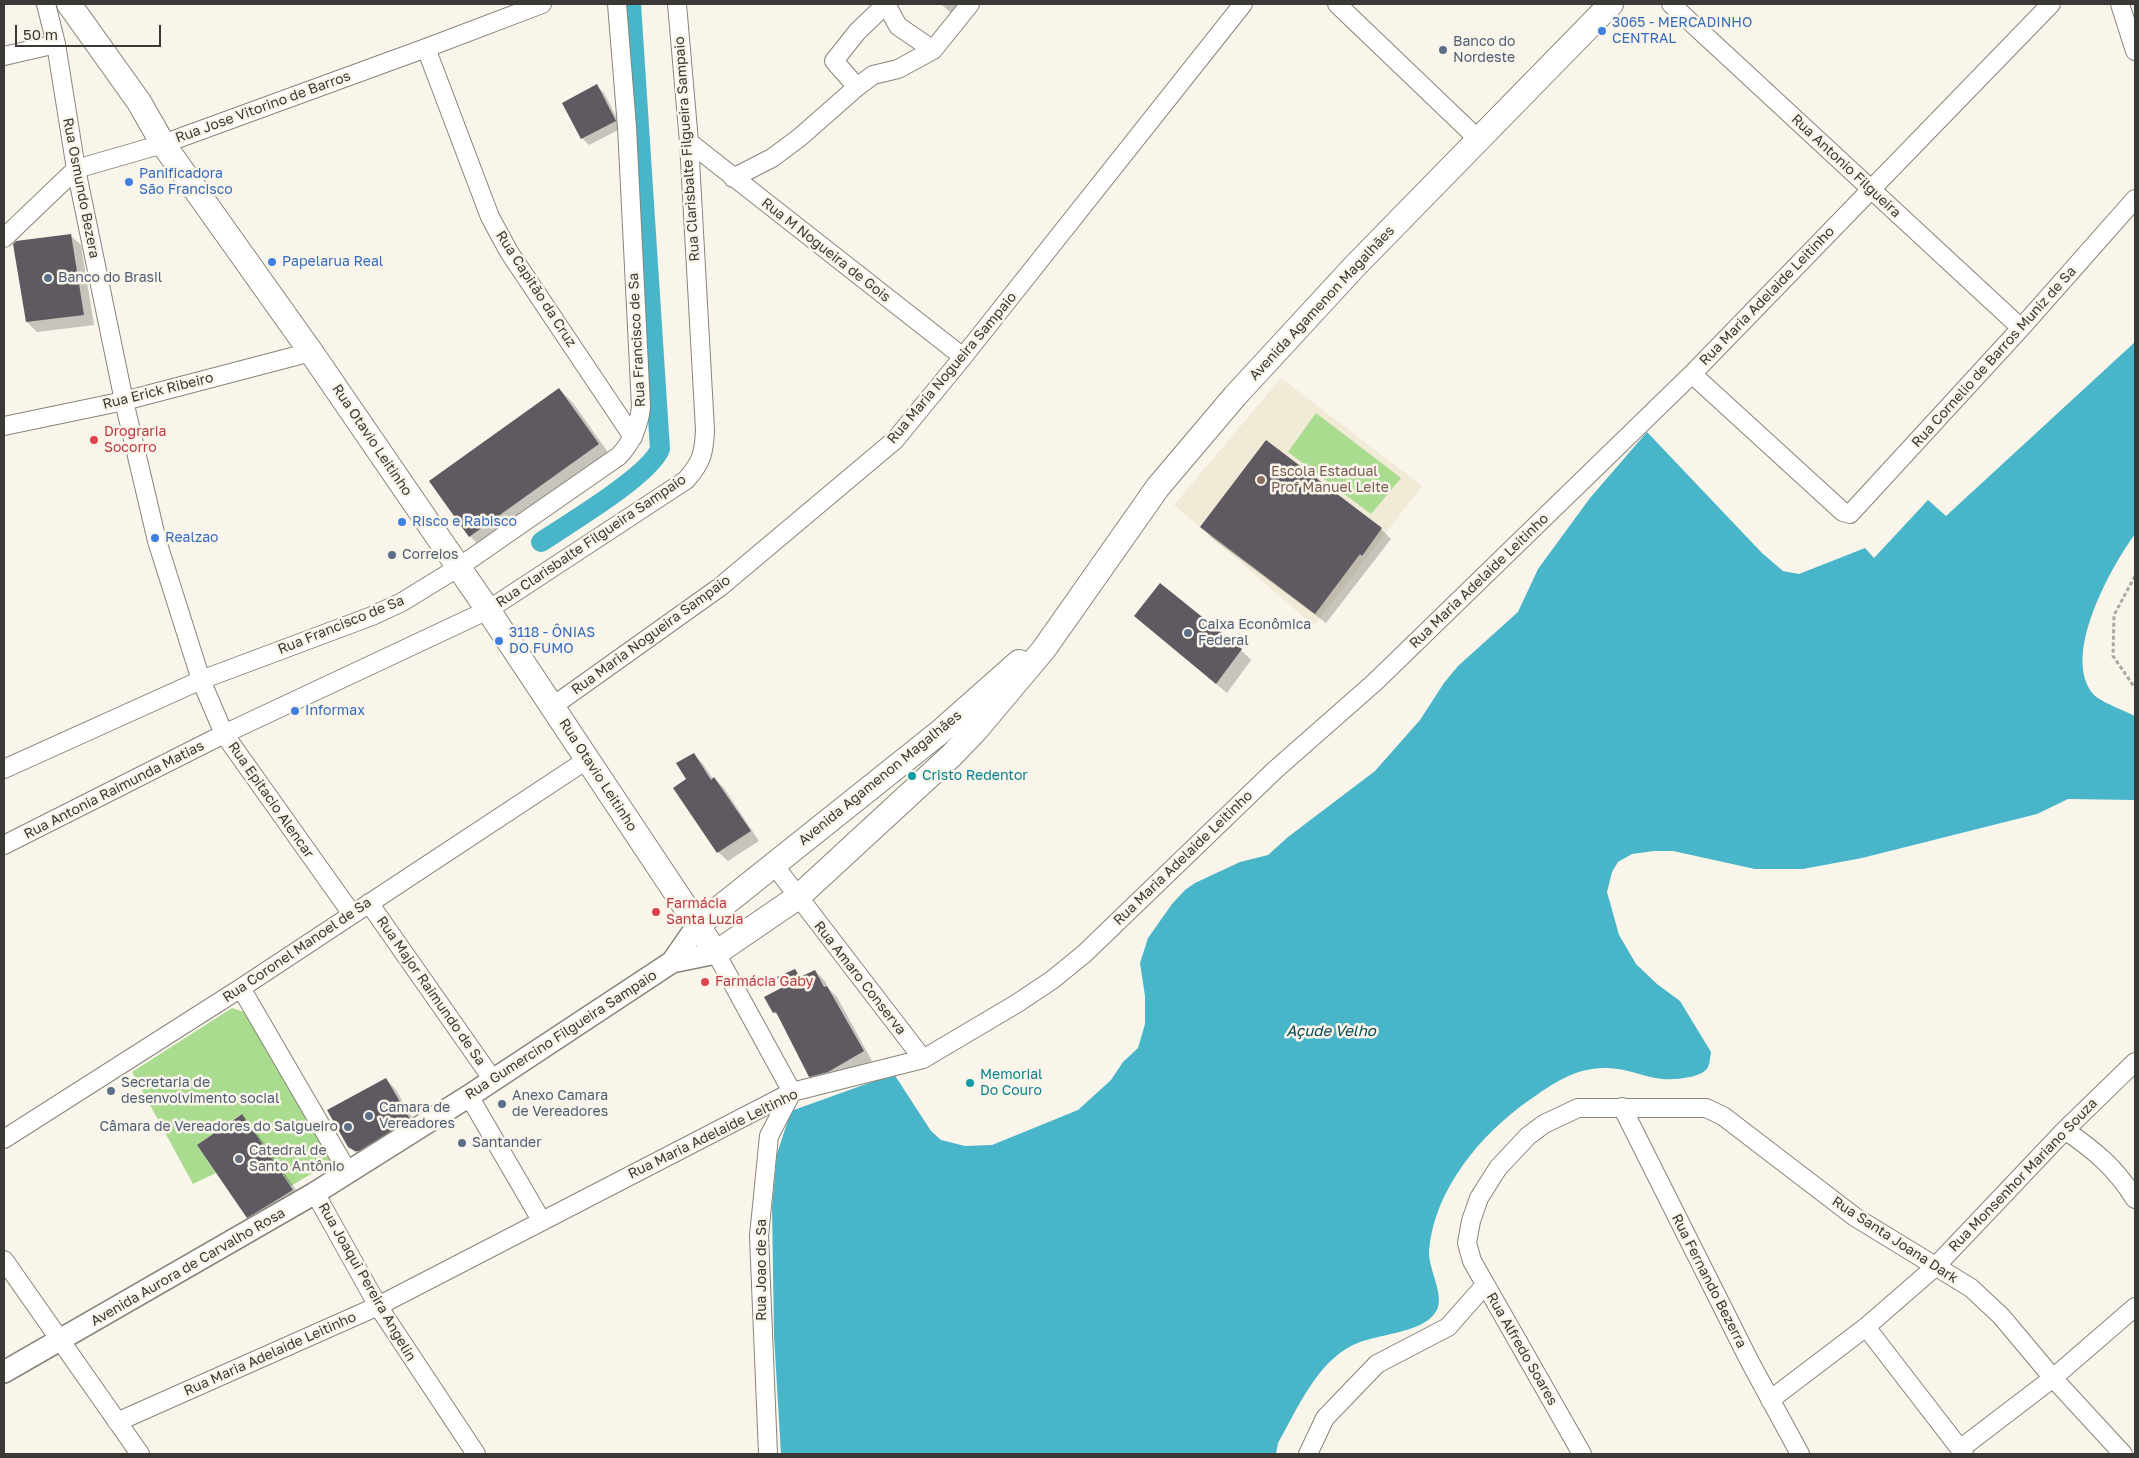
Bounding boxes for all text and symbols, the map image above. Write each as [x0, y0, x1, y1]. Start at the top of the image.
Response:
scale bar [18, 15, 164, 47]
place label: 3065 - MERCADINHO CENTRAL [1612, 15, 1752, 48]
text: 50 m [23, 25, 58, 43]
marker: 3065 - MERCADINHO CENTRAL [1596, 25, 1608, 37]
place label: Banco do Nordeste [1453, 34, 1515, 66]
street label: Rua Clarisbalte Filgueira Sampaio [671, 36, 703, 262]
marker: Banco do Nordeste [1437, 44, 1449, 56]
street label: Rua Jose Vitorino de Barros [173, 67, 353, 147]
street label: Rua Antonio Filgueira [1788, 111, 1904, 221]
street label: Rua Osmundo Bezera [59, 116, 103, 260]
place label: Panificadora São Francisco [139, 166, 233, 198]
marker: Panificadora São Francisco [123, 176, 135, 188]
street label: Rua M Nogueira de Gois [758, 194, 894, 306]
street label: Avenida Agamenon Magalhães [1246, 222, 1398, 384]
street label: Rua Maria Adelaide Leitinho [1696, 223, 1838, 369]
street label: Rua Capitão da Cruz [492, 228, 580, 350]
place label: Papelarua Real [282, 254, 383, 270]
marker: Papelarua Real [266, 256, 278, 268]
street label: Rua Cornelio de Barros Muniz de Sa [1908, 263, 2080, 451]
place label: Banco do Brasil [58, 270, 162, 286]
marker: Banco do Brasil [42, 272, 54, 284]
street label: Rua Francisco de Sa [625, 272, 649, 408]
street label: Rua Maria Nogueira Sampaio [884, 289, 1020, 447]
street label: Rua Erick Ribeiro [101, 369, 215, 413]
street label: Rua Otavio Leitinho [328, 381, 416, 499]
place label: Drograria Socorro [104, 424, 166, 457]
marker: Drograria Socorro [88, 434, 100, 446]
place label: Escola Estadual Prof Manuel Leite [1271, 464, 1389, 497]
street label: Rua Clarisbalte Filgueira Sampaio [493, 471, 689, 611]
marker: Escola Estadual Prof Manuel Leite [1255, 474, 1267, 486]
street label: Rua Maria Adelaide Leitinho [1406, 510, 1552, 652]
place label: Risco e Rabisco [412, 514, 517, 530]
marker: Risco e Rabisco [396, 516, 408, 528]
place label: Realzao [165, 530, 218, 546]
marker: Realzao [149, 532, 161, 544]
place label: Correios [402, 547, 458, 563]
marker: Correios [386, 549, 398, 561]
street label: Rua Maria Nogueira Sampaio [568, 572, 734, 698]
street label: Rua Francisco de Sa [275, 592, 407, 658]
place label: Caixa Econômica Federal [1198, 617, 1311, 650]
place label: 3118 - ÔNIAS DO FUMO [509, 625, 595, 658]
marker: Caixa Econômica Federal [1182, 627, 1194, 639]
marker: 3118 - ÔNIAS DO FUMO [493, 635, 505, 647]
place label: Informax [305, 703, 365, 719]
marker: Informax [289, 705, 301, 717]
street label: Avenida Agamenon Magalhães [795, 707, 965, 849]
street label: Rua Otavio Leitinho [555, 716, 641, 834]
street label: Rua Antonia Raimunda Matias [21, 737, 207, 843]
street label: Rua Epitacio Alencar [225, 739, 317, 861]
place label: Cristo Redentor [922, 768, 1028, 784]
marker: Cristo Redentor [906, 770, 918, 782]
street label: Rua Maria Adelaide Leitinho [1110, 787, 1256, 929]
street label: Rua Coronel Manoel de Sa [220, 894, 374, 1006]
place label: Farmácia Santa Luzia [666, 896, 743, 929]
marker: Farmácia Santa Luzia [650, 906, 662, 918]
street label: Rua Major Raimundo de Sa [373, 913, 489, 1069]
street label: Rua Amaro Conserva [810, 918, 910, 1038]
street label: Rua Gumercino Filgueira Sampaio [462, 967, 660, 1103]
place label: Farmácia Gaby [715, 974, 813, 990]
marker: Farmácia Gaby [699, 976, 711, 988]
water label: Açude Velho [1286, 1022, 1376, 1040]
place label: Memorial Do Couro [980, 1067, 1043, 1100]
place label: Secretaria de desenvolvimento social [121, 1075, 279, 1108]
marker: Memorial Do Couro [964, 1077, 976, 1089]
marker: Secretaria de desenvolvimento social [105, 1085, 117, 1097]
street label: Rua Maria Adelaide Leitinho [625, 1086, 801, 1182]
place label: Anexo Camara de Vereadores [512, 1088, 608, 1120]
street label: Rua Monsenhor Mariano Souza [1945, 1095, 2101, 1255]
marker: Anexo Camara de Vereadores [496, 1098, 508, 1110]
place label: Camara de Vereadores [379, 1100, 455, 1132]
marker: Camara de Vereadores [363, 1110, 375, 1122]
place label: Câmara de Vereadores do Salgueiro [100, 1119, 338, 1135]
marker: Câmara de Vereadores do Salgueiro [342, 1121, 354, 1133]
place label: Santander [472, 1135, 542, 1151]
marker: Santander [456, 1137, 468, 1149]
place label: Catedral de Santo Antônio [249, 1143, 344, 1176]
marker: Catedral de Santo Antônio [233, 1153, 245, 1165]
street label: Rua Santa Joana Dark [1829, 1193, 1961, 1287]
street label: Rua Joaqui Pereira Angelin [315, 1200, 419, 1364]
street label: Avenida Aurora de Carvalho Rosa [88, 1204, 288, 1330]
street label: Rua Fernando Bezerra [1668, 1211, 1750, 1351]
street label: Rua Joao de Sa [754, 1219, 770, 1321]
street label: Rua Alfredo Soares [1483, 1290, 1561, 1408]
street label: Rua Maria Adelaide Leitinho [181, 1308, 359, 1400]

